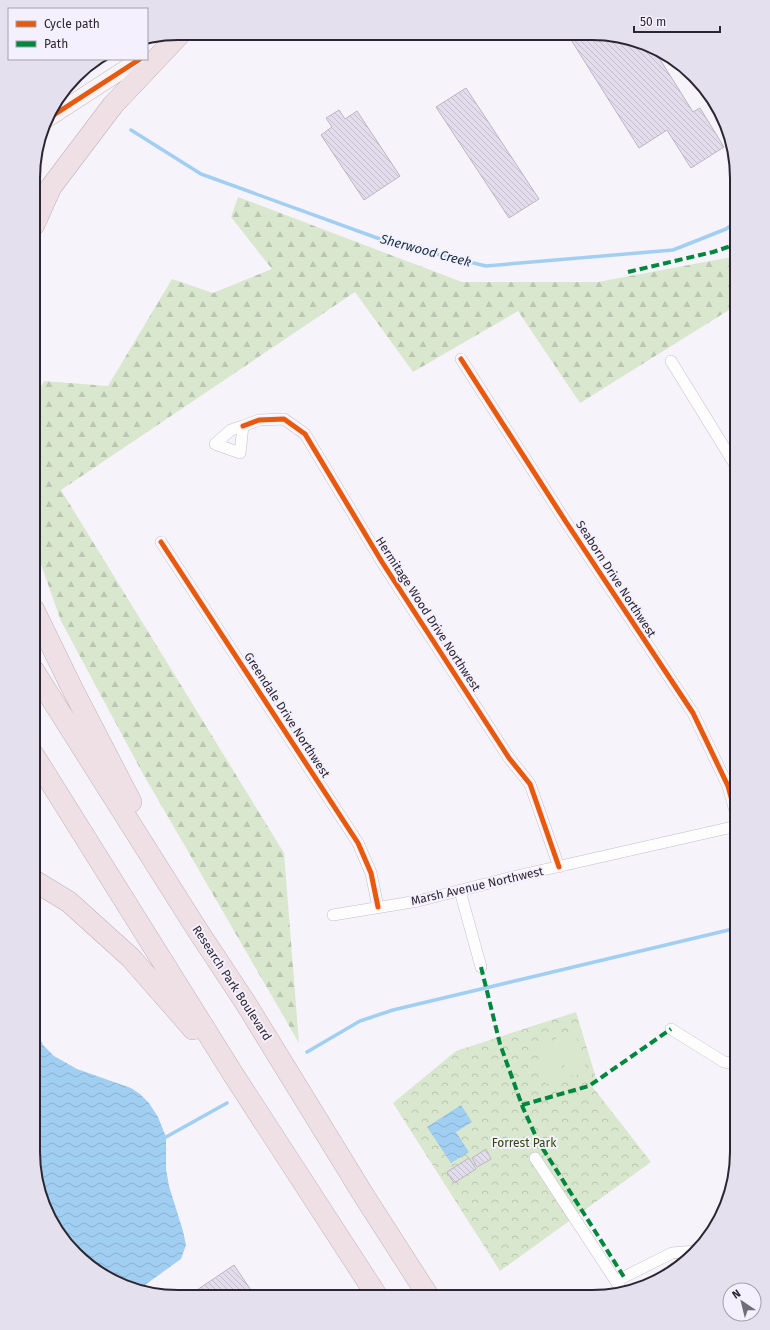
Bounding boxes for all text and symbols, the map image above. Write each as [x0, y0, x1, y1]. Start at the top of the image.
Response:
legend [8, 8, 148, 60]
scale bar [634, 8, 720, 34]
text: 50 m [640, 15, 666, 29]
text: Cycle path [44, 17, 100, 31]
text: Path [44, 37, 68, 51]
water label: Sherwood Creek [378, 231, 473, 270]
street label: Seaborn Drive Northwest [573, 518, 659, 640]
street label: Hermitage Wood Drive Northwest [373, 534, 484, 694]
street label: Greendale Drive Northwest [241, 650, 333, 781]
street label: Marsh Avenue Northwest [409, 864, 545, 908]
street label: Research Park Boulevard [190, 923, 274, 1043]
park label: Forrest Park [492, 1136, 557, 1150]
north arrow [722, 1282, 762, 1322]
text: N [730, 1287, 743, 1302]

